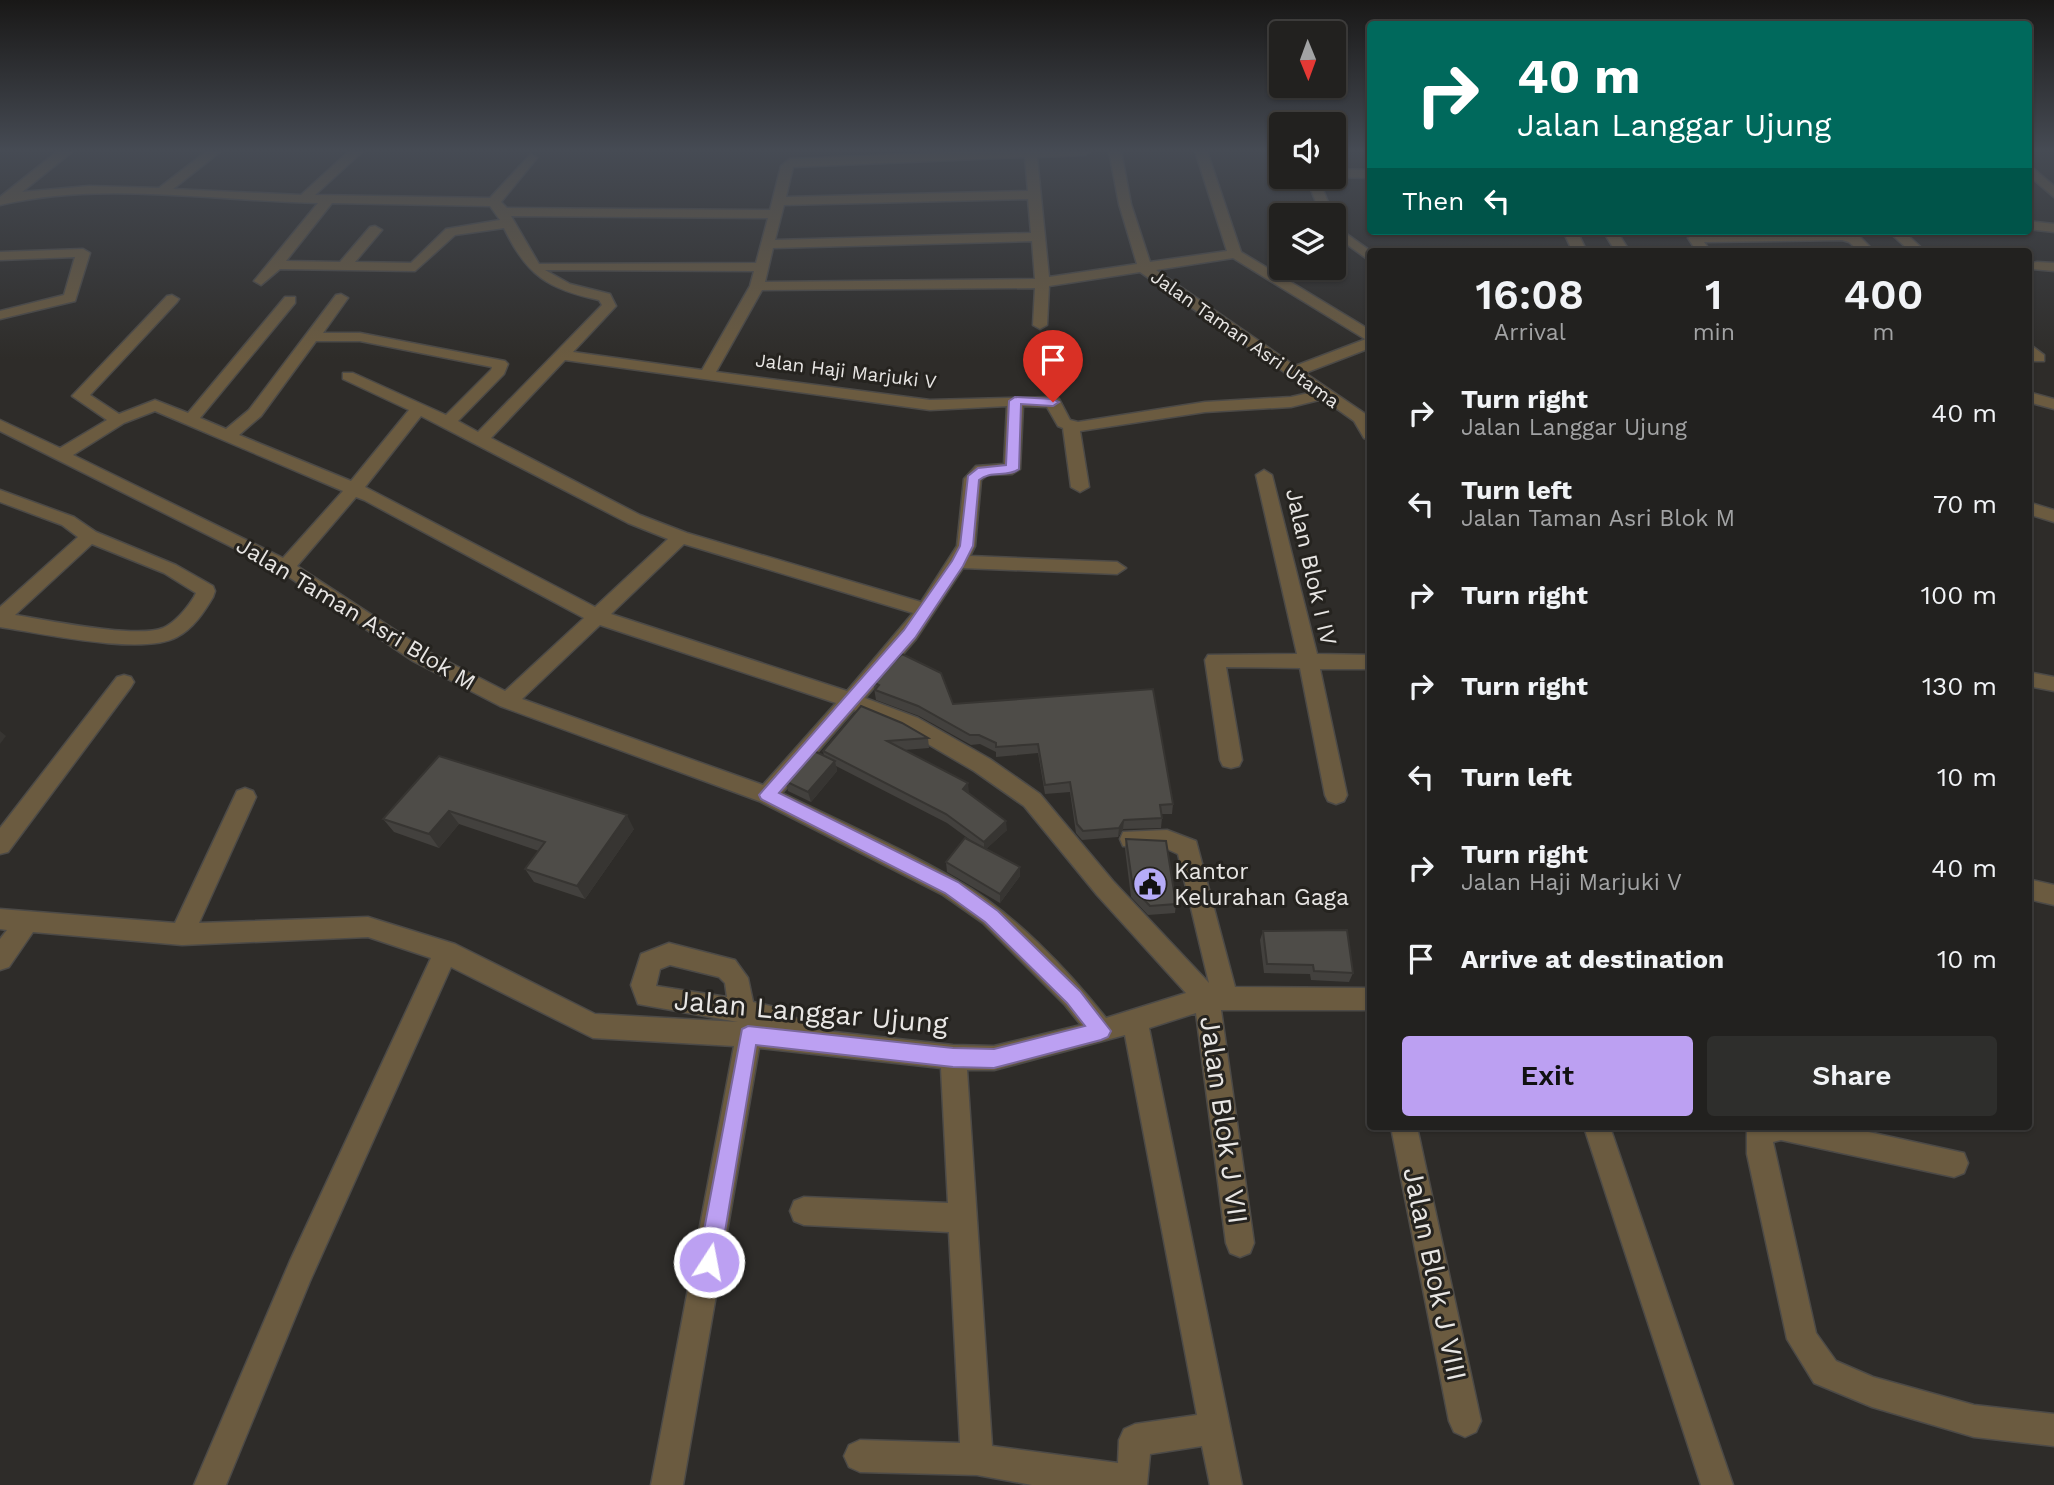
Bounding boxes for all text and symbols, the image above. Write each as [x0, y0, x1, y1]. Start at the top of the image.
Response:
north arrow [1269, 21, 1346, 98]
map controls [1269, 21, 1346, 280]
text: 40 m [1517, 47, 1640, 105]
icon: right [1402, 49, 1493, 140]
text: Jalan Langgar Ujung [1517, 106, 1831, 144]
button: sound [1269, 112, 1346, 189]
icon: left [1478, 182, 1516, 220]
text: Then [1402, 186, 1464, 216]
button: layers [1269, 203, 1346, 280]
street label: Jalan Taman Asri Utama [1146, 265, 1344, 413]
text: 16:08 [1476, 270, 1584, 319]
text: 1 [1705, 270, 1723, 319]
text: 400 [1843, 270, 1924, 319]
text: Arrival [1494, 319, 1566, 346]
text: min [1693, 319, 1735, 346]
text: m [1873, 319, 1894, 346]
pin [1023, 330, 1083, 402]
icon: arrive [1034, 341, 1072, 379]
street label: Jalan Haji Marjuki V [754, 348, 938, 394]
text: Turn right [1461, 384, 1588, 414]
icon: right [1402, 394, 1440, 432]
text: 40 m [1931, 398, 1997, 428]
text: Jalan Langgar Ujung [1461, 414, 1687, 441]
text: Turn left [1461, 475, 1572, 505]
icon: left [1402, 485, 1440, 523]
street label: Jalan Blok I IV [1280, 486, 1342, 648]
text: 70 m [1933, 489, 1997, 519]
text: Jalan Taman Asri Blok M [1461, 505, 1735, 532]
street label: Jalan Taman Asri Blok M [232, 532, 480, 696]
icon: right [1402, 576, 1440, 614]
text: Turn right [1461, 580, 1588, 610]
text: 100 m [1921, 580, 1997, 610]
icon: right [1402, 667, 1440, 705]
text: Turn right [1461, 671, 1588, 701]
text: 130 m [1922, 671, 1997, 701]
icon: left [1402, 758, 1440, 796]
text: Turn left [1461, 762, 1572, 792]
text: 10 m [1937, 762, 1997, 792]
text: Turn right [1461, 839, 1588, 869]
icon: right [1402, 849, 1440, 887]
text: 40 m [1931, 853, 1997, 883]
place label: Kantor Kelurahan Gaga [1174, 858, 1349, 911]
public building icon: Kantor Kelurahan Gaga [1131, 865, 1169, 903]
text: Jalan Haji Marjuki V [1461, 869, 1682, 896]
icon: arrive [1402, 940, 1440, 978]
text: Arrive at destination [1461, 944, 1724, 974]
text: 10 m [1937, 944, 1997, 974]
street label: Jalan Langgar Ujung [673, 984, 950, 1040]
street label: Jalan Blok J VII [1193, 1014, 1255, 1226]
button: Exit [1402, 1036, 1693, 1116]
button: Share [1707, 1036, 1997, 1116]
street label: Jalan Blok J VIII [1396, 1164, 1474, 1384]
position arrow [672, 1225, 746, 1299]

